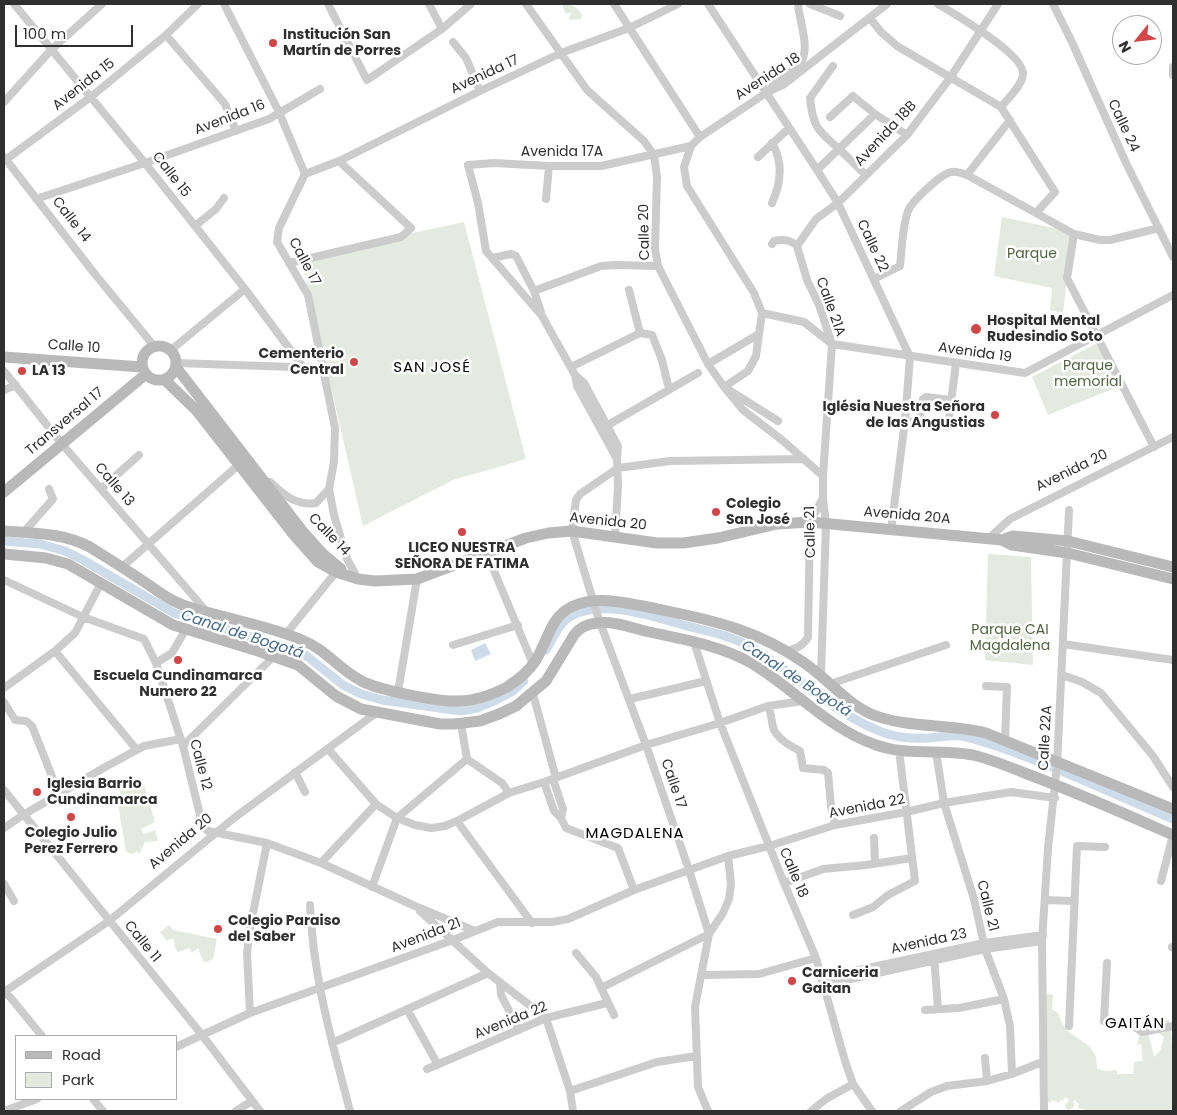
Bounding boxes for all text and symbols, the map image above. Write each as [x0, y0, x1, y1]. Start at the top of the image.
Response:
scale bar [18, 15, 135, 47]
north arrow [1112, 15, 1162, 65]
text: 100 m [23, 23, 66, 44]
place label: Institución San Martín de Porres [283, 27, 401, 59]
marker: Institución San Martín de Porres [267, 37, 279, 49]
text: N [1113, 37, 1136, 56]
street label: Avenida 18 [732, 50, 804, 104]
street label: Avenida 17 [448, 52, 522, 98]
street label: Avenida 15 [50, 56, 118, 114]
street label: Avenida 16 [192, 97, 268, 139]
street label: Calle 24 [1103, 97, 1143, 155]
street label: Avenida 18B [852, 98, 920, 170]
street label: Avenida 17A [521, 144, 603, 160]
street label: Calle 15 [148, 149, 194, 201]
street label: Calle 14 [48, 194, 94, 246]
street label: Calle 20 [636, 204, 654, 260]
street label: Calle 22 [853, 217, 891, 275]
street label: Calle 17 [284, 235, 324, 289]
park label: Parque [1007, 246, 1057, 262]
street label: Calle 21A [812, 275, 848, 339]
place label: Hospital Mental Rudesindio Soto [987, 313, 1103, 346]
marker: Hospital Mental Rudesindio Soto [969, 322, 983, 336]
street label: Calle 10 [47, 337, 101, 357]
street label: Avenida 19 [937, 340, 1013, 366]
place label: Cementerio Central [258, 346, 344, 378]
marker: Cementerio Central [348, 356, 360, 368]
park label: Parque memorial [1054, 358, 1122, 391]
district label: SAN JOSÉ [392, 359, 472, 377]
place label: LA 13 [32, 363, 66, 379]
marker: LA 13 [16, 365, 28, 377]
street label: Transversal 17 [23, 385, 107, 459]
place label: Iglésia Nuestra Señora de las Angustias [823, 399, 985, 432]
marker: Iglésia Nuestra Señora de las Angustias [989, 409, 1001, 421]
street label: Avenida 20 [1033, 446, 1111, 496]
street label: Calle 13 [91, 460, 137, 510]
place label: Colegio San José [726, 496, 790, 528]
street label: Avenida 20A [863, 504, 951, 528]
marker: Colegio San José [710, 506, 722, 518]
street label: Calle 21 [802, 506, 820, 558]
street label: Calle 14 [305, 510, 353, 560]
street label: Avenida 20 [568, 510, 648, 534]
marker: LICEO NUESTRA SEÑORA DE FATIMA [456, 526, 468, 538]
place label: LICEO NUESTRA SEÑORA DE FATIMA [395, 540, 529, 572]
water label: Canal de Bogotá [179, 607, 305, 663]
park label: Parque CAI Magdalena [970, 622, 1050, 654]
water label: Canal de Bogotá [738, 637, 854, 721]
marker: Escuela Cundinamarca Numero 22 [172, 654, 184, 666]
place label: Escuela Cundinamarca Numero 22 [94, 668, 262, 700]
street label: Calle 22A [1036, 705, 1056, 771]
street label: Calle 12 [185, 738, 215, 792]
street label: Calle 17 [657, 757, 689, 811]
place label: Iglesia Barrio Cundinamarca [47, 776, 157, 809]
marker: Iglesia Barrio Cundinamarca [31, 786, 43, 798]
street label: Avenida 22 [828, 791, 906, 823]
marker: Colegio Julio Perez Ferrero [65, 811, 77, 823]
street label: Avenida 20 [146, 811, 216, 873]
place label: Colegio Julio Perez Ferrero [24, 825, 118, 858]
district label: MAGDALENA [584, 825, 686, 843]
street label: Calle 18 [775, 845, 811, 901]
street label: Calle 21 [973, 879, 1001, 933]
place label: Colegio Paraiso del Saber [228, 913, 340, 946]
street label: Avenida 21 [389, 915, 463, 957]
street label: Calle 11 [120, 918, 164, 966]
marker: Colegio Paraiso del Saber [212, 923, 224, 935]
street label: Avenida 23 [889, 926, 969, 958]
place label: Carniceria Gaitan [802, 965, 878, 998]
marker: Carniceria Gaitan [786, 975, 798, 987]
street label: Avenida 22 [472, 999, 550, 1043]
district label: GAITÁN [1104, 1015, 1166, 1033]
legend [15, 1035, 178, 1100]
text: Road [62, 1044, 101, 1065]
text: Park [62, 1069, 94, 1090]

